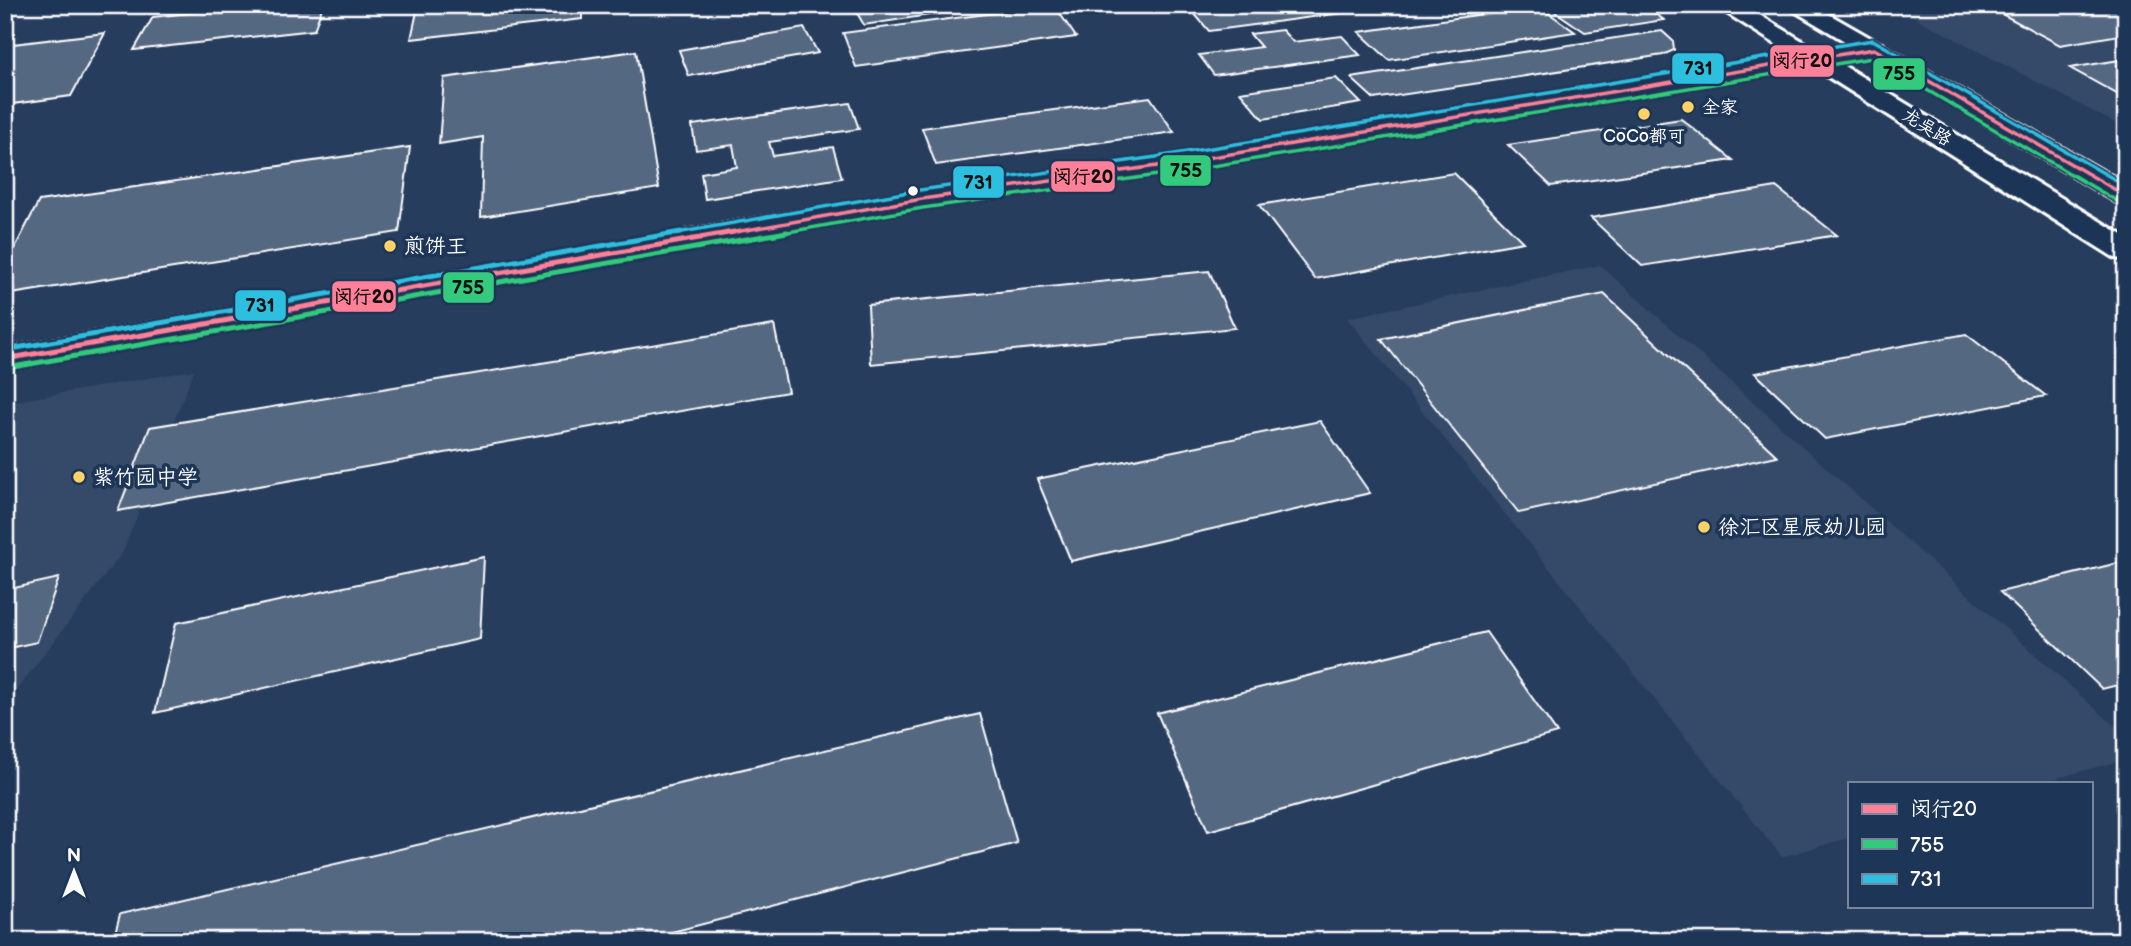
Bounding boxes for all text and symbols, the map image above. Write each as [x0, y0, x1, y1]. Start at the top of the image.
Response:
line badge: 闵行20 [1769, 44, 1835, 78]
text: 闵行20 [1772, 50, 1832, 73]
line badge: 731 [1671, 52, 1725, 85]
line badge: 755 [1872, 57, 1926, 91]
text: 731 [1683, 58, 1713, 81]
text: 755 [1883, 63, 1915, 86]
place label: 全家 [1702, 97, 1738, 118]
marker: 全家 [1680, 99, 1696, 115]
street label: 龙吴路 [1898, 104, 1955, 151]
marker: CoCo都可 [1636, 106, 1652, 122]
place label: CoCo都可 [1603, 126, 1685, 147]
line badge: 755 [1159, 154, 1212, 187]
line badge: 闵行20 [1050, 160, 1116, 193]
text: 755 [1170, 160, 1202, 183]
line badge: 731 [952, 165, 1005, 199]
text: 闵行20 [1053, 166, 1113, 189]
text: 731 [963, 172, 993, 195]
unlabelled marker [906, 184, 920, 198]
place label: 煎饼王 [404, 234, 467, 259]
marker: 煎饼王 [382, 238, 398, 254]
line badge: 755 [442, 271, 495, 304]
text: 755 [452, 277, 484, 300]
line badge: 闵行20 [331, 280, 397, 313]
text: 闵行20 [334, 286, 394, 309]
line badge: 731 [234, 289, 287, 322]
text: 731 [245, 295, 275, 318]
place label: 紫竹园中学 [93, 465, 198, 490]
marker: 紫竹园中学 [71, 469, 87, 485]
place label: 徐汇区星辰幼儿园 [1718, 515, 1886, 540]
marker: 徐汇区星辰幼儿园 [1696, 519, 1712, 535]
legend [1848, 782, 2092, 908]
text: 闵行20 [1910, 797, 1977, 822]
text: 755 [1910, 833, 1944, 858]
north arrow [38, 838, 108, 908]
text: N [67, 845, 81, 868]
text: 731 [1910, 867, 1941, 892]

